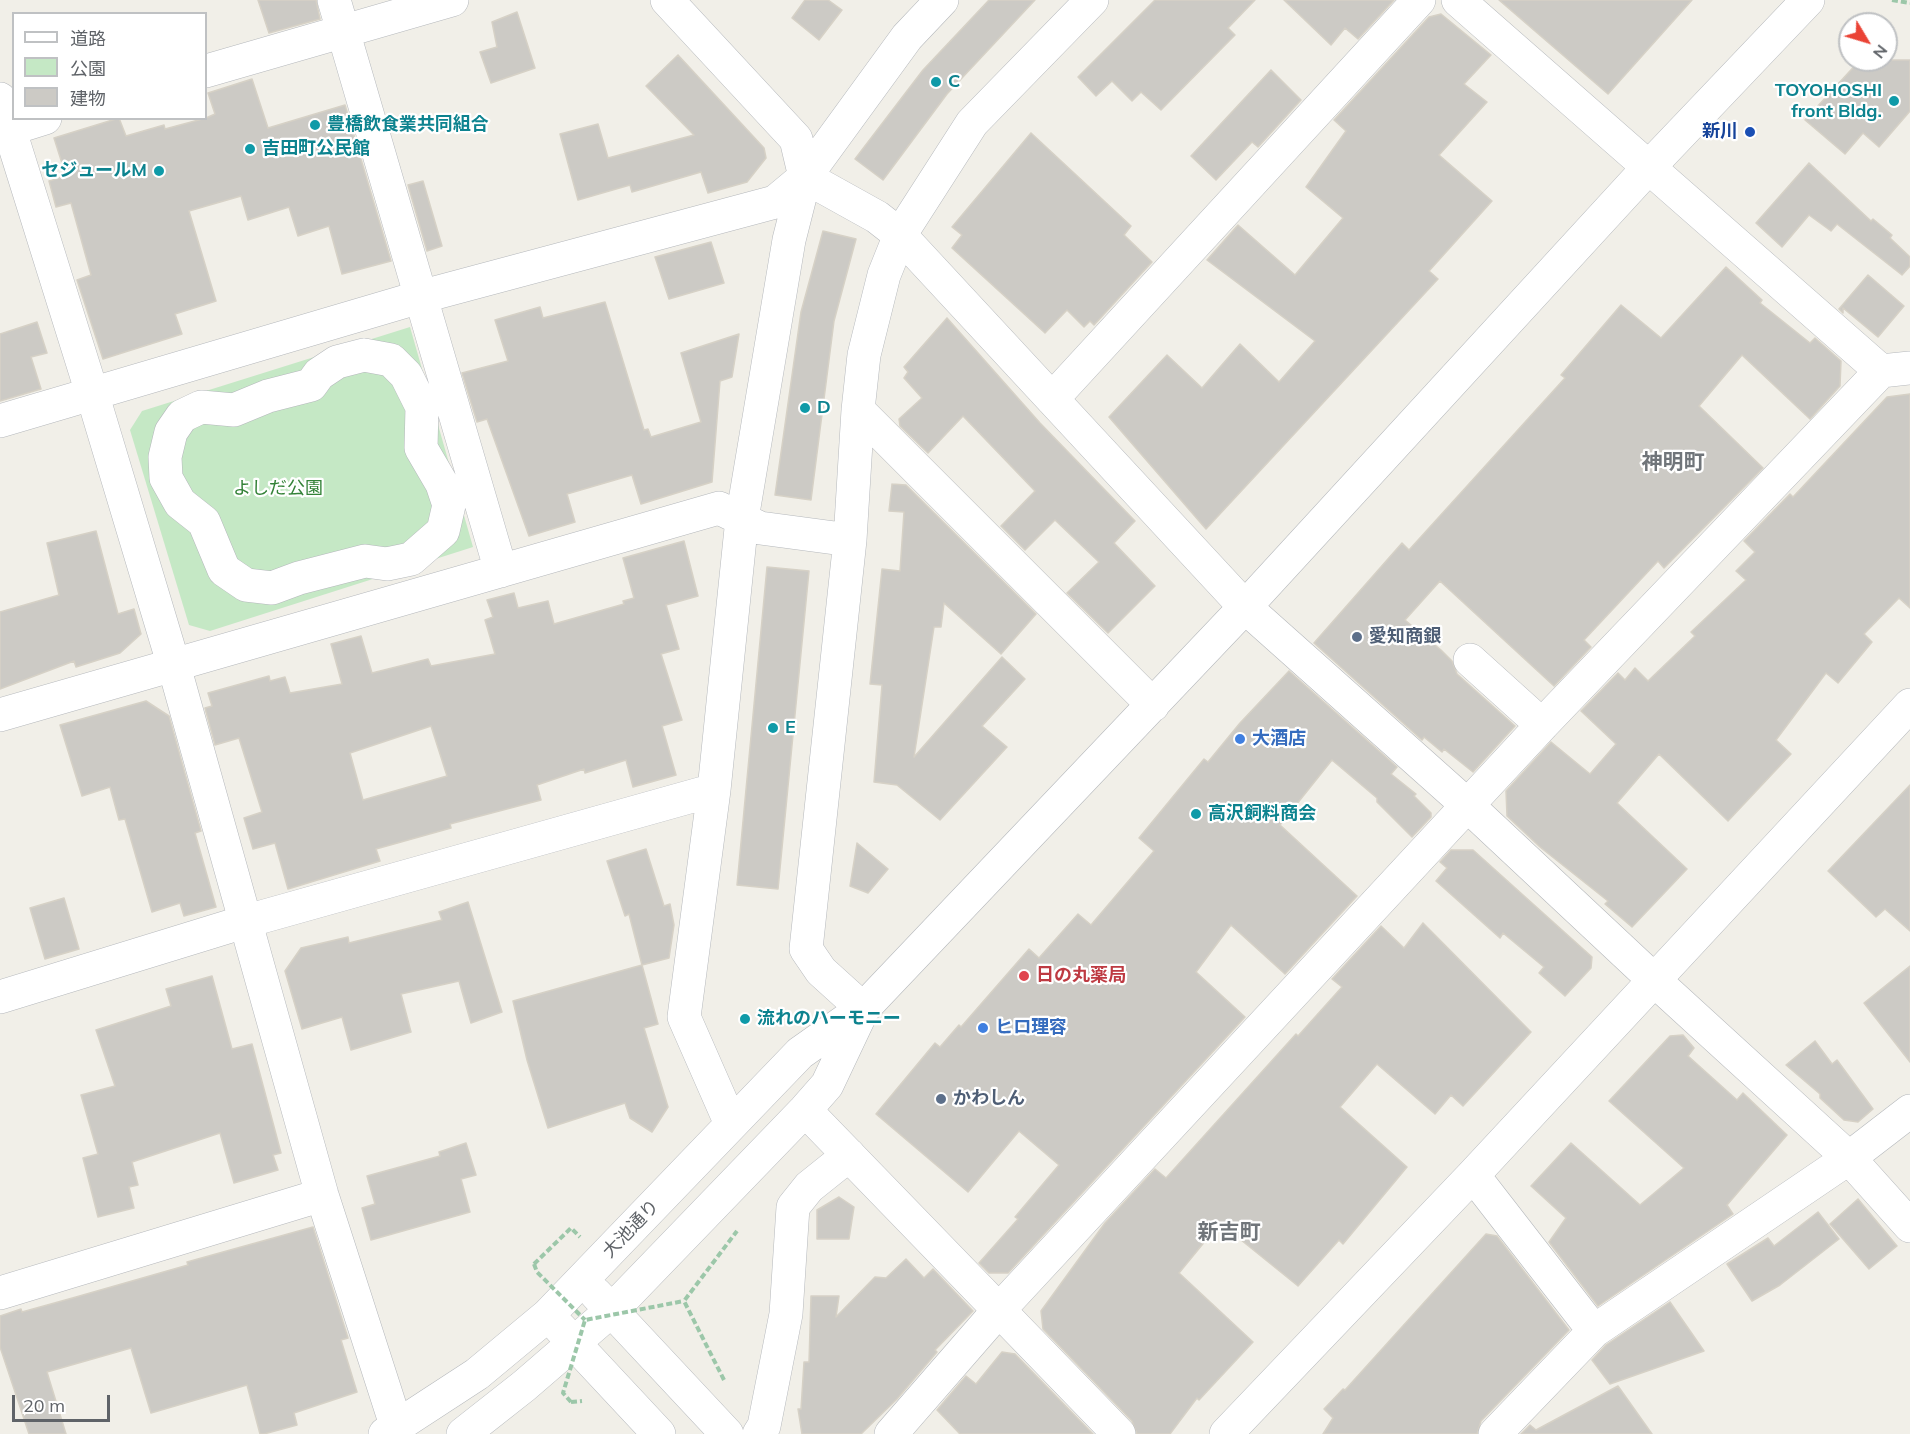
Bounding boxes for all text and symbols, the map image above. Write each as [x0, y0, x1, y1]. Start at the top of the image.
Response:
legend [12, 12, 207, 120]
north arrow [1838, 12, 1898, 72]
text: 道路 [70, 27, 106, 50]
text: N [1869, 41, 1892, 63]
text: 公園 [70, 57, 106, 80]
place label: C [948, 71, 960, 93]
marker: C [929, 75, 943, 89]
place label: TOYOHOSHI front Bldg. [1775, 80, 1882, 122]
text: 建物 [70, 87, 106, 110]
marker: TOYOHOSHI front Bldg. [1887, 94, 1901, 108]
place label: 豊橋飲食業共同組合 [327, 114, 489, 136]
marker: 豊橋飲食業共同組合 [308, 118, 322, 132]
place label: 新川 [1702, 121, 1738, 143]
marker: 新川 [1743, 125, 1757, 139]
place label: 吉田町公民館 [262, 138, 370, 160]
marker: 吉田町公民館 [243, 142, 257, 156]
place label: セジュールM [41, 160, 147, 182]
marker: セジュールM [152, 164, 166, 178]
place label: D [817, 397, 831, 419]
marker: D [798, 401, 812, 415]
district label: 神明町 [1642, 450, 1704, 476]
park label: よしだ公園 [233, 478, 323, 500]
place label: 愛知商銀 [1369, 626, 1441, 648]
marker: 愛知商銀 [1350, 630, 1364, 644]
place label: E [785, 717, 796, 739]
marker: E [766, 721, 780, 735]
place label: 大酒店 [1252, 728, 1306, 750]
marker: 大酒店 [1233, 732, 1247, 746]
place label: 高沢飼料商会 [1208, 803, 1316, 825]
marker: 高沢飼料商会 [1189, 807, 1203, 821]
place label: 日の丸薬局 [1036, 965, 1126, 987]
marker: 日の丸薬局 [1017, 969, 1031, 983]
place label: 流れのハーモニー [757, 1008, 901, 1030]
marker: 流れのハーモニー [738, 1012, 752, 1026]
place label: ヒロ理容 [995, 1017, 1067, 1039]
marker: ヒロ理容 [976, 1021, 990, 1035]
place label: かわしん [953, 1088, 1025, 1110]
marker: かわしん [934, 1092, 948, 1106]
street label: 大池通り [598, 1196, 664, 1262]
district label: 新吉町 [1198, 1220, 1260, 1246]
scale bar [15, 1383, 112, 1421]
text: 20 m [23, 1394, 65, 1417]

